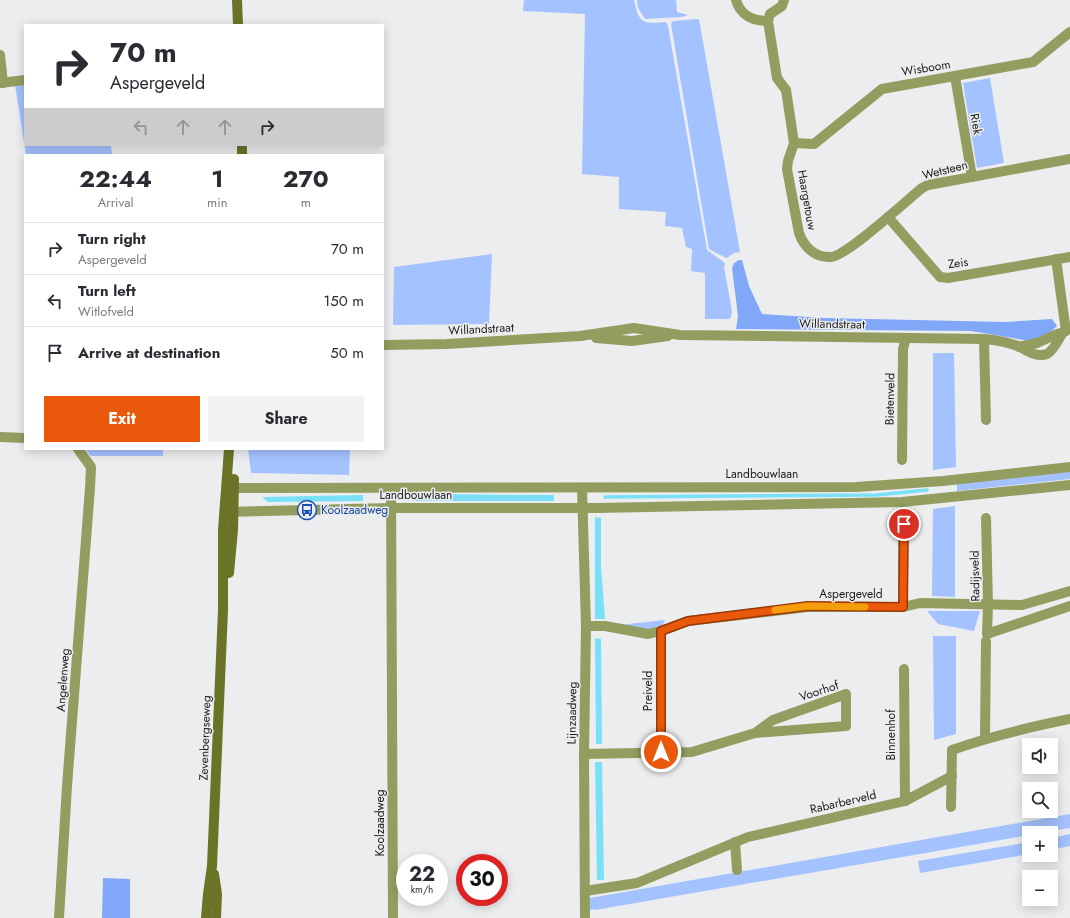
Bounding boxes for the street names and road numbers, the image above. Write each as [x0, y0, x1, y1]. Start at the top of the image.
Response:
street label: Wisboom [900, 55, 952, 81]
street label: Riek [965, 112, 987, 137]
street label: Wetsteen [920, 156, 970, 184]
street label: Haargetouw [793, 168, 821, 232]
street label: Zeis [947, 253, 969, 273]
street label: Willandstraat [799, 314, 865, 334]
street label: Willandstraat [448, 318, 514, 340]
street label: Bietenveld [881, 373, 899, 425]
street label: Landbouwlaan [726, 465, 798, 483]
street label: Landbouwlaan [380, 486, 452, 504]
street label: Radijsveld [966, 550, 984, 602]
street label: Aspergeveld [819, 585, 883, 603]
street label: Angelenweg [52, 648, 74, 712]
street label: Preiveld [639, 671, 657, 711]
street label: Voorhof [797, 676, 842, 706]
street label: Lijnzaadweg [562, 681, 582, 745]
street label: Zevenbergseweg [195, 695, 215, 781]
street label: Binnenhof [882, 709, 900, 761]
street label: Rabarberveld [808, 786, 878, 818]
street label: Koolzaadweg [371, 789, 389, 857]

